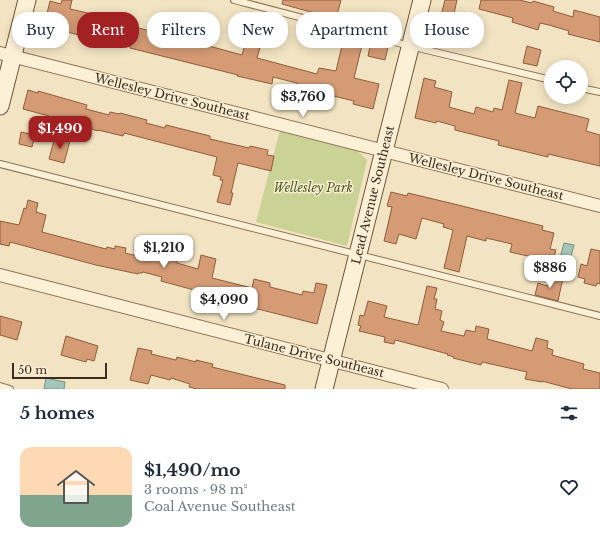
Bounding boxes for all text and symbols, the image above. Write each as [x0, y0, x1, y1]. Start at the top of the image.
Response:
chip: Buy [12, 12, 69, 48]
chip: Rent [77, 12, 139, 48]
chip: Filters [147, 12, 220, 48]
chip: New [228, 12, 288, 48]
chip: Apartment [296, 12, 402, 48]
chip: House [410, 12, 484, 48]
map controls [544, 60, 588, 104]
button: locate [544, 60, 588, 104]
street label: Wellesley Drive Southeast [92, 70, 252, 123]
pin: $3,760 [270, 84, 336, 118]
text: $3,760 [280, 88, 326, 105]
pin: $1,490 [27, 116, 93, 150]
text: $1,490 [38, 120, 82, 137]
street label: Lead Avenue Southeast [348, 124, 397, 266]
street label: Wellesley Drive Southeast [406, 150, 566, 203]
park label: Wellesley Park [273, 180, 353, 195]
pin: $1,210 [131, 235, 197, 269]
text: $1,210 [143, 239, 185, 256]
pin: $886 [526, 255, 574, 289]
text: $886 [533, 259, 567, 276]
pin: $4,090 [191, 287, 257, 321]
text: $4,090 [200, 291, 248, 308]
street label: Tulane Drive Southeast [243, 331, 386, 380]
scale bar [12, 361, 107, 380]
text: 50 m [18, 363, 47, 377]
icon: filters [558, 402, 580, 424]
text: 5 homes [20, 403, 95, 424]
text: $1,490/mo [144, 460, 241, 481]
icon: home [52, 463, 100, 511]
icon: heart [558, 476, 580, 498]
text: 3 rooms · 98 m² [144, 481, 247, 498]
text: Coal Avenue Southeast [144, 498, 296, 515]

